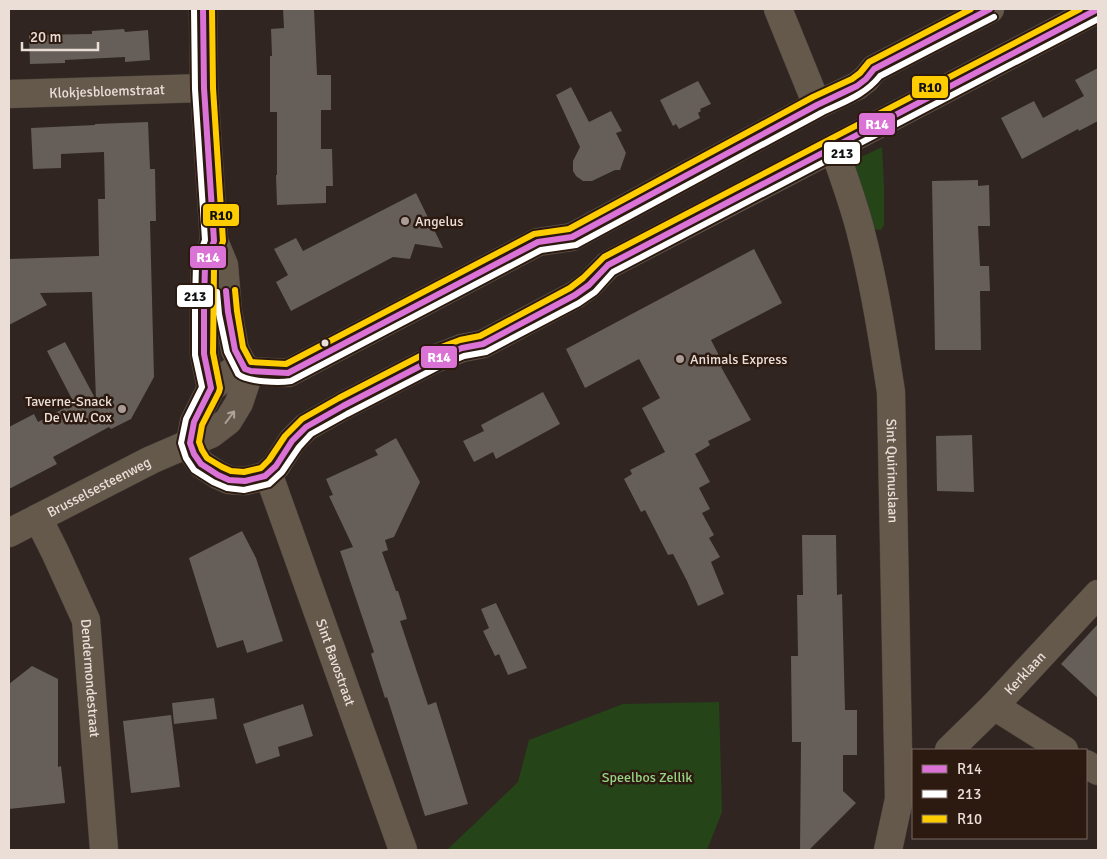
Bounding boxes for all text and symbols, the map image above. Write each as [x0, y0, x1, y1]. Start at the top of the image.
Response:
scale bar [22, 20, 99, 52]
text: 20 m [30, 28, 61, 46]
line badge: R10 [911, 75, 949, 99]
text: R10 [918, 79, 942, 96]
street label: Klokjesbloemstraat [49, 81, 165, 101]
line badge: R14 [858, 112, 896, 136]
text: R14 [865, 116, 889, 133]
line badge: 213 [823, 141, 861, 165]
text: 213 [831, 145, 853, 162]
line badge: R10 [202, 203, 240, 227]
text: R10 [209, 207, 233, 224]
place label: Angelus [415, 213, 463, 230]
marker: Angelus [399, 215, 411, 227]
line badge: R14 [189, 245, 227, 269]
text: R14 [196, 249, 220, 266]
line badge: 213 [176, 284, 214, 308]
text: 213 [184, 288, 206, 305]
unlabelled marker [320, 338, 330, 348]
line badge: R14 [420, 345, 458, 369]
text: R14 [427, 349, 451, 366]
place label: Animals Express [690, 351, 788, 368]
marker: Animals Express [674, 353, 686, 365]
place label: Taverne-Snack De V.W. Cox [25, 393, 113, 426]
marker: Taverne-Snack De V.W. Cox [116, 403, 128, 415]
one-way arrow [224, 410, 235, 423]
street label: Sint Quirinuslaan [883, 418, 902, 523]
street label: Brusselsesteenweg [44, 453, 154, 521]
street label: Sint Bavostraat [312, 617, 359, 708]
street label: Dendermondestraat [77, 618, 104, 738]
street label: Kerklaan [1000, 648, 1049, 698]
legend [912, 749, 1087, 839]
text: R14 [957, 760, 982, 778]
park label: Speelbos Zellik [602, 769, 692, 786]
text: 213 [957, 785, 981, 803]
text: R10 [957, 810, 982, 828]

